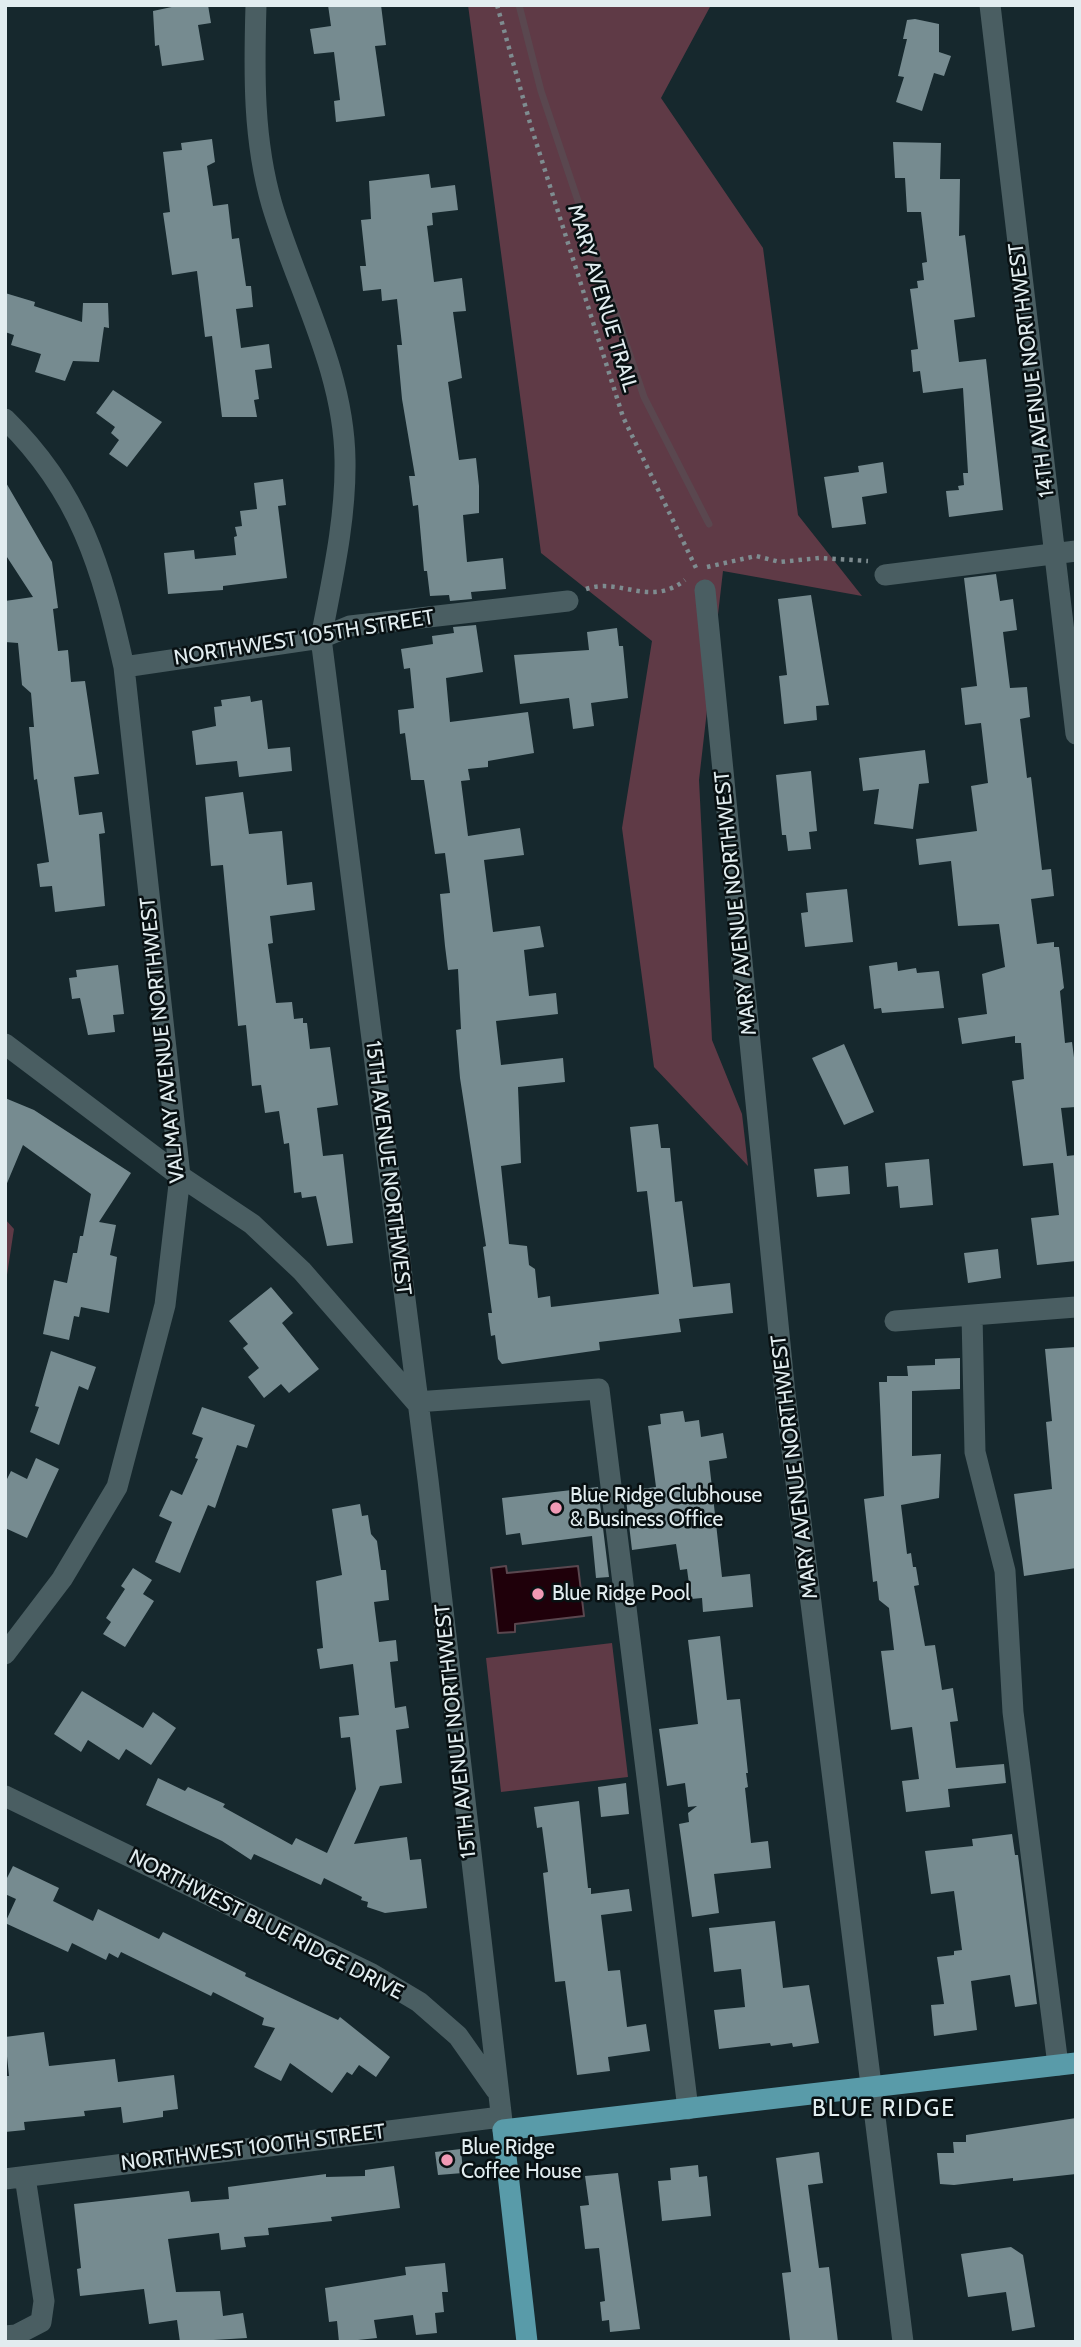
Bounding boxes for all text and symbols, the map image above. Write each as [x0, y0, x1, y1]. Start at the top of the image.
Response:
street label: MARY AVENUE TRAIL [562, 201, 642, 395]
street label: 14TH AVENUE NORTHWEST [1004, 241, 1060, 499]
street label: NORTHWEST 105TH STREET [172, 605, 436, 671]
street label: MARY AVENUE NORTHWEST [710, 769, 762, 1037]
street label: VALMAY AVENUE NORTHWEST [135, 896, 191, 1184]
street label: 15TH AVENUE NORTHWEST [360, 1039, 416, 1297]
street label: MARY AVENUE NORTHWEST [766, 1333, 824, 1601]
place label: Blue Ridge Clubhouse & Business Office [570, 1483, 762, 1533]
marker: Blue Ridge Clubhouse & Business Office [548, 1500, 564, 1516]
place label: Blue Ridge Pool [552, 1581, 690, 1607]
marker: Blue Ridge Pool [530, 1586, 546, 1602]
street label: 15TH AVENUE NORTHWEST [430, 1602, 482, 1860]
street label: NORTHWEST BLUE RIDGE DRIVE [125, 1845, 407, 2005]
district label: BLUE RIDGE [813, 2095, 955, 2123]
street label: NORTHWEST 100TH STREET [119, 2119, 387, 2177]
place label: Blue Ridge Coffee House [461, 2135, 582, 2185]
marker: Blue Ridge Coffee House [439, 2152, 455, 2168]

